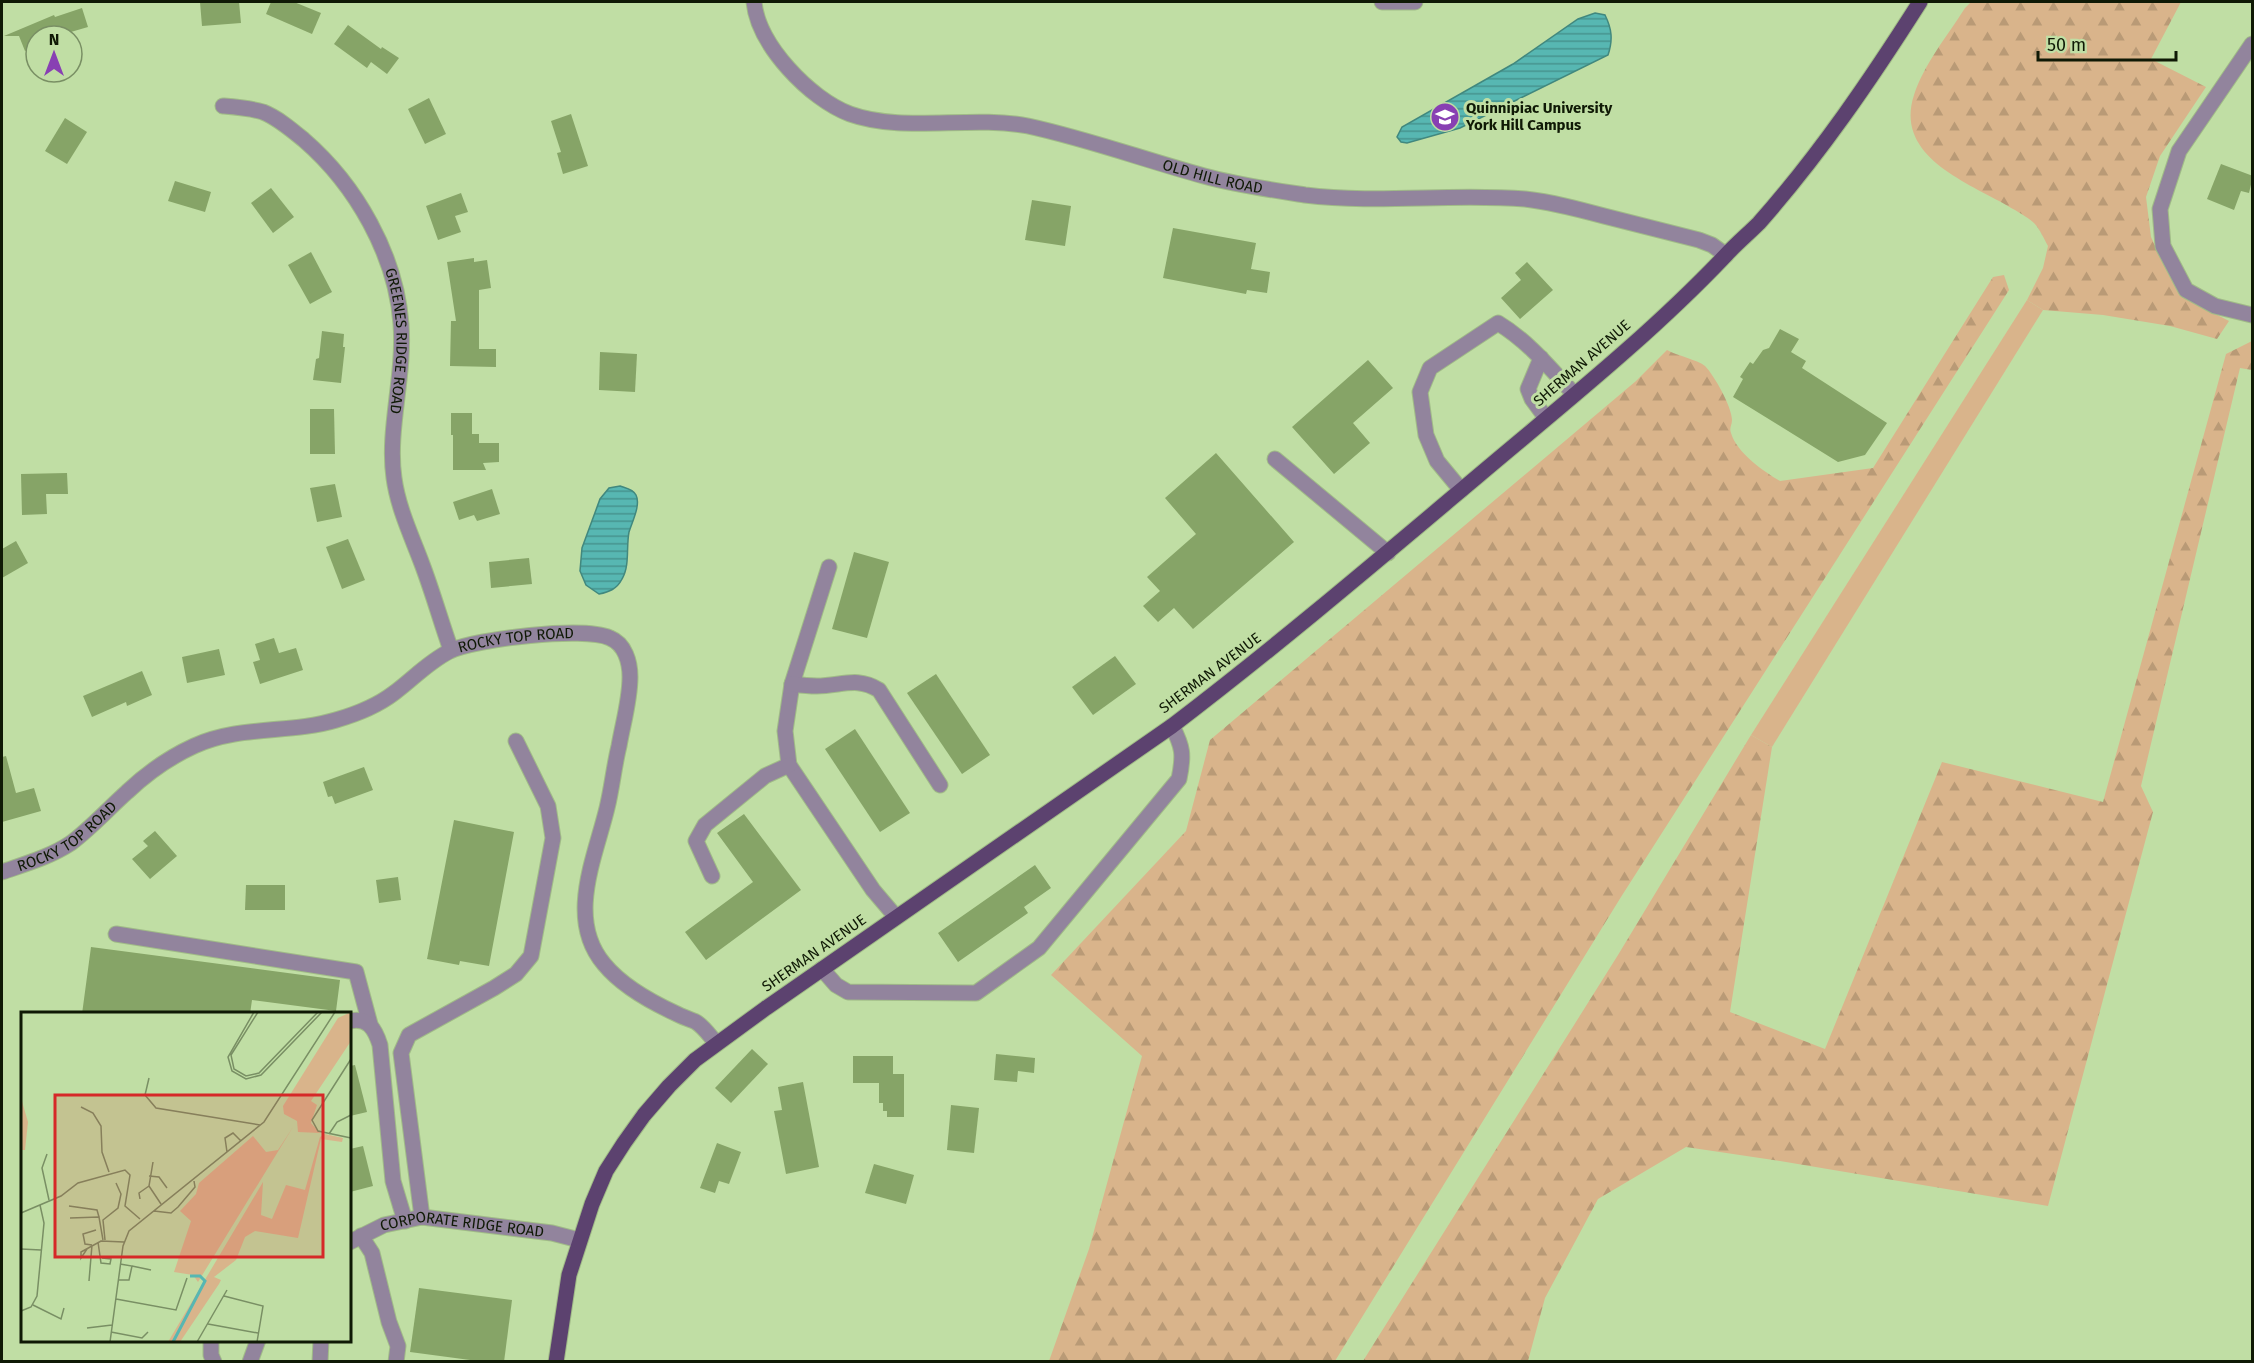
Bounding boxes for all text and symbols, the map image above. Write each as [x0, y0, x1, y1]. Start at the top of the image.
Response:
north arrow [24, 24, 84, 84]
scale bar [2038, 24, 2176, 62]
text: N [49, 30, 59, 49]
text: 50 m [2047, 34, 2086, 56]
place label: Quinnipiac University York Hill Campus [1465, 99, 1612, 134]
school or university icon: Quinnipiac University York Hill Campus [1429, 101, 1461, 133]
street label: OLD HILL ROAD [1160, 156, 1264, 197]
street label: GREENES RIDGE ROAD [381, 266, 411, 415]
street label: SHERMAN AVENUE [1530, 316, 1634, 410]
street label: ROCKY TOP ROAD [456, 624, 574, 657]
street label: SHERMAN AVENUE [1155, 629, 1265, 717]
street label: ROCKY TOP ROAD [15, 797, 120, 875]
street label: SHERMAN AVENUE [758, 910, 870, 996]
inset map [21, 1012, 351, 1342]
street label: CORPORATE RIDGE ROAD [378, 1207, 545, 1241]

